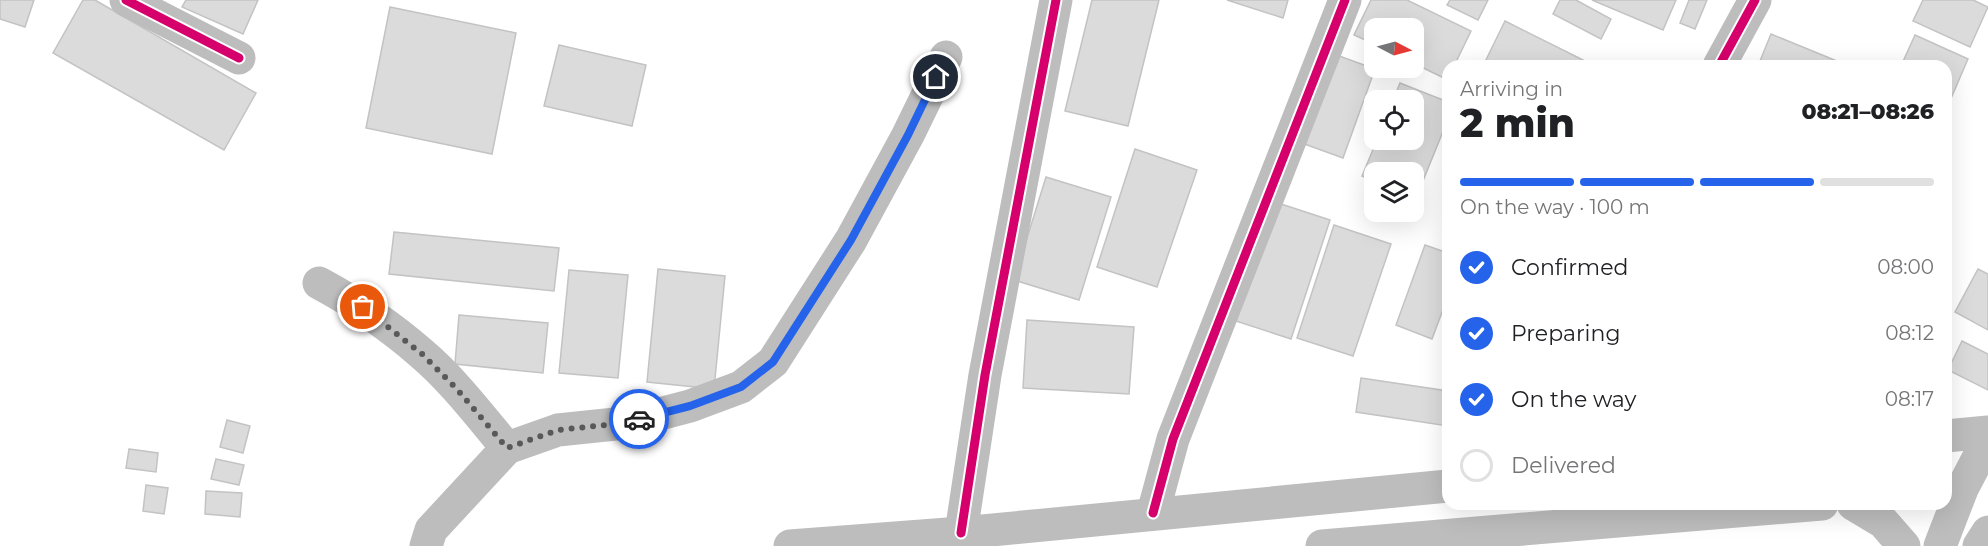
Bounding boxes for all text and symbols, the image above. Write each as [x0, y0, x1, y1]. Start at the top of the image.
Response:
north arrow [1364, 18, 1424, 78]
map controls [1364, 18, 1424, 222]
pin [910, 51, 961, 102]
icon: home [919, 60, 952, 93]
text: Arriving in [1460, 77, 1563, 101]
button: locate [1364, 90, 1424, 150]
text: 08:21–08:26 [1801, 98, 1934, 125]
text: 2 min [1460, 99, 1575, 147]
button: layers [1364, 162, 1424, 222]
text: On the way · 100 m [1460, 195, 1650, 219]
icon: check [1460, 251, 1493, 284]
text: Confirmed [1511, 254, 1628, 281]
text: 08:00 [1877, 255, 1934, 279]
pin [337, 281, 388, 332]
icon: bag [346, 290, 379, 323]
icon: check [1460, 317, 1493, 350]
text: Preparing [1511, 320, 1620, 347]
text: 08:12 [1885, 321, 1934, 345]
icon: check [1460, 383, 1493, 416]
text: On the way [1511, 386, 1636, 413]
text: 08:17 [1885, 387, 1934, 411]
courier [609, 389, 669, 449]
icon: car [623, 403, 656, 436]
text: Delivered [1511, 452, 1616, 479]

